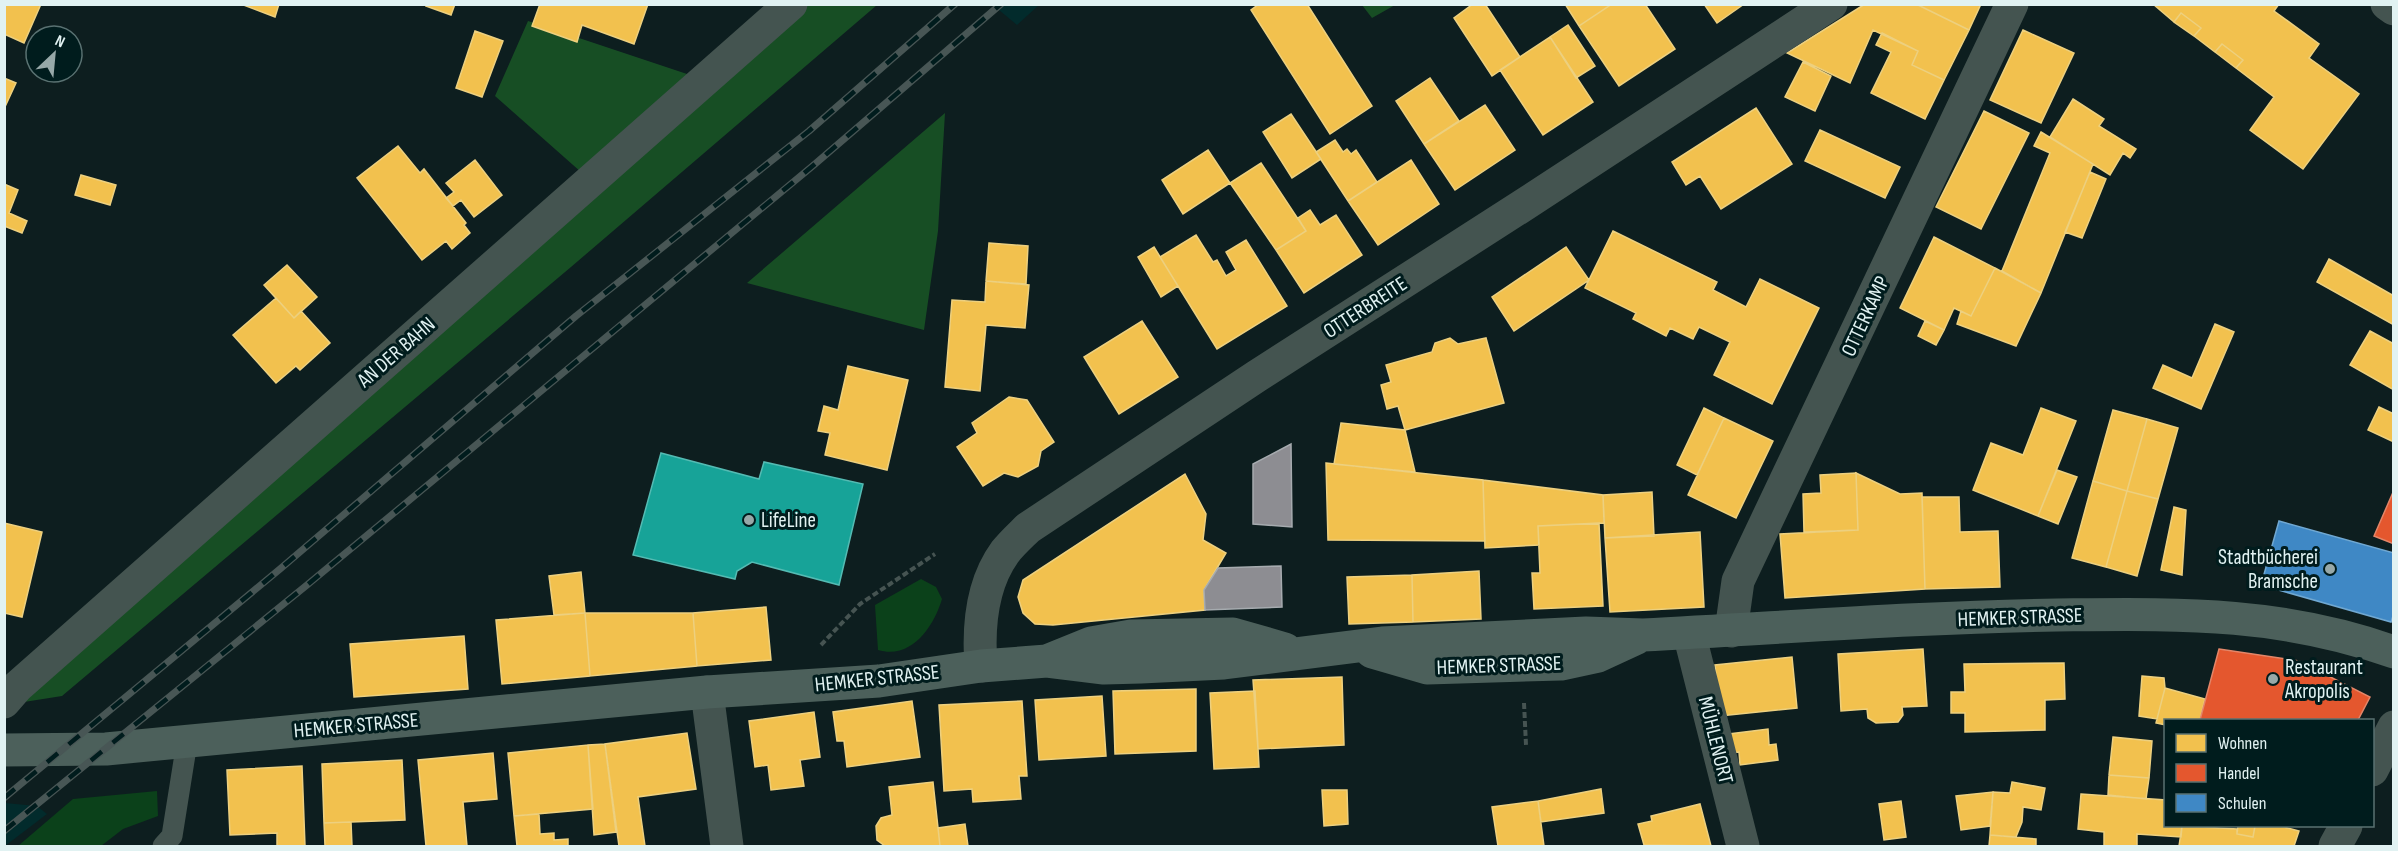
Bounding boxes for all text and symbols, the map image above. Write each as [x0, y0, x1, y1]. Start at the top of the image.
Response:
north arrow [24, 24, 84, 84]
text: N [52, 31, 68, 52]
street label: OTTERBREITE [1319, 271, 1412, 344]
street label: OTTERKAMP [1836, 272, 1895, 360]
street label: AN DER BAHN [352, 312, 440, 394]
place label: LifeLine [761, 508, 816, 533]
marker: LifeLine [742, 513, 756, 527]
place label: Stadtbücherei Bramsche [2218, 545, 2318, 594]
marker: Stadtbücherei Bramsche [2323, 562, 2337, 576]
street label: HEMKER STRASSE [1957, 603, 2083, 632]
street label: HEMKER STRASSE [1436, 651, 1562, 680]
place label: Restaurant Akropolis [2284, 655, 2363, 704]
street label: HEMKER STRASSE [814, 660, 941, 697]
marker: Restaurant Akropolis [2266, 672, 2280, 686]
street label: MÜHLENORT [1693, 694, 1739, 787]
street label: HEMKER STRASSE [293, 708, 419, 743]
legend [2164, 719, 2374, 827]
text: Wohnen [2218, 733, 2267, 754]
text: Handel [2218, 763, 2260, 784]
text: Schulen [2218, 793, 2266, 814]

